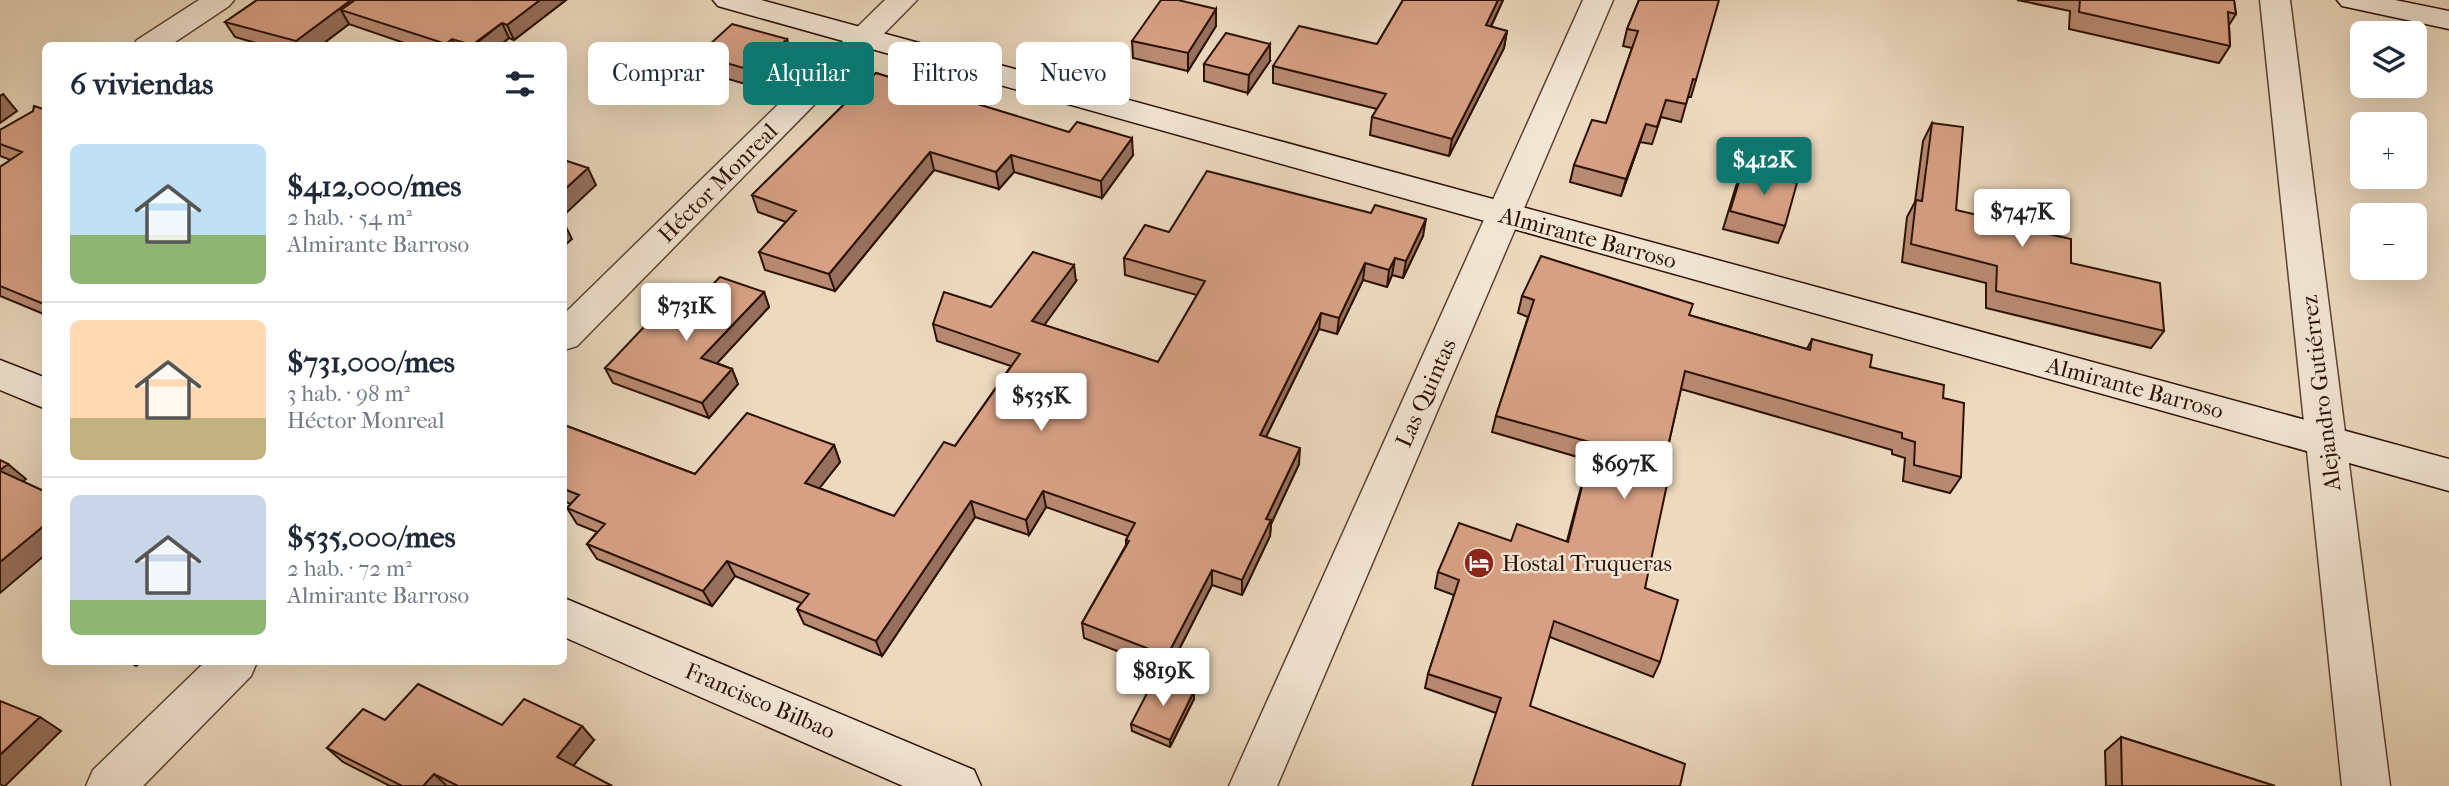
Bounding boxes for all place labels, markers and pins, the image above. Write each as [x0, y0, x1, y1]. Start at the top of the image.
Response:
pin: $412K [1715, 138, 1813, 197]
pin: $747K [1973, 190, 2071, 249]
pin: $731K [637, 284, 735, 343]
pin: $535K [992, 374, 1090, 433]
pin: $697K [1575, 442, 1673, 501]
hotel icon: Hostal Truqueras [1462, 546, 1496, 580]
place label: Hostal Truqueras [1502, 550, 1672, 577]
pin: $819K [1114, 648, 1212, 708]

